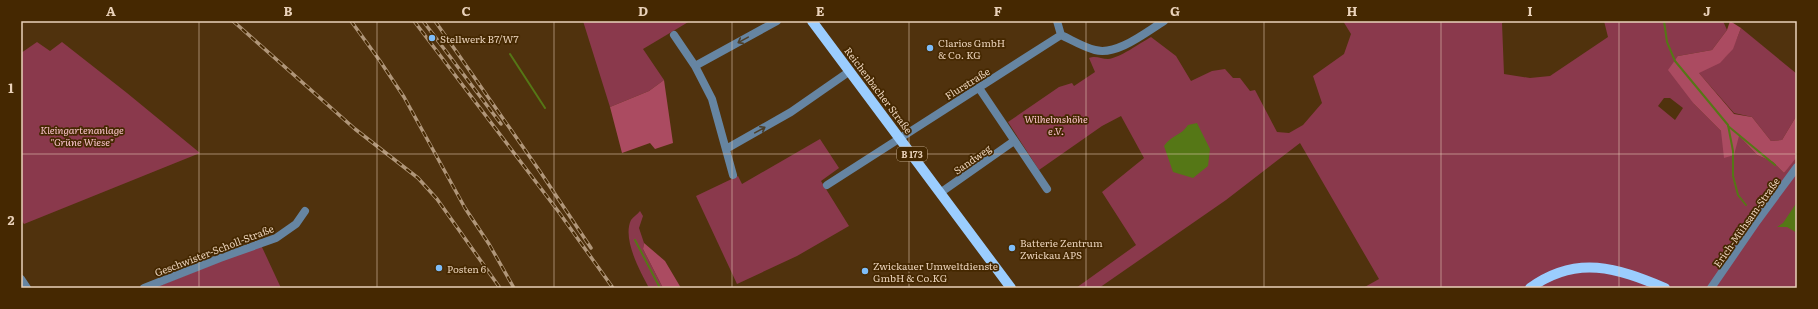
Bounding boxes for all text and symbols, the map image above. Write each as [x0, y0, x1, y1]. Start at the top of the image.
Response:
text: A [106, 1, 116, 20]
text: B [284, 1, 293, 20]
text: C [461, 1, 471, 20]
text: D [638, 1, 648, 20]
text: E [816, 1, 825, 20]
text: F [994, 1, 1002, 20]
text: G [1170, 1, 1180, 20]
text: H [1347, 1, 1358, 20]
text: I [1527, 1, 1533, 20]
text: J [1703, 1, 1711, 20]
place label: Stellwerk B7/W7 [440, 31, 519, 46]
marker: Stellwerk B7/W7 [427, 33, 437, 43]
place label: Clarios GmbH & Co. KG [938, 35, 1005, 62]
one-way arrow [737, 37, 749, 44]
marker: Clarios GmbH & Co. KG [925, 43, 935, 53]
street label: Reichenbacher Straße [841, 44, 917, 136]
street label: Flurstraße [942, 63, 992, 103]
text: 1 [8, 78, 14, 97]
park label: Wilhelmshöhe e.V. [1024, 111, 1088, 138]
park label: Kleingartenanlage "Grüne Wiese" [40, 122, 124, 149]
one-way arrow [754, 125, 766, 133]
street label: Sandweg [950, 140, 994, 177]
road number: B 173 [897, 147, 927, 161]
street label: Erich-Mühsam-Straße [1709, 174, 1783, 270]
text: 2 [8, 210, 15, 229]
street label: Geschwister-Scholl-Straße [152, 220, 276, 280]
place label: Batterie Zentrum Zwickau APS [1020, 235, 1103, 262]
marker: Batterie Zentrum Zwickau APS [1007, 243, 1017, 253]
place label: Zwickauer Umweltdienste GmbH & Co.KG [873, 258, 998, 285]
place label: Posten 6 [447, 261, 487, 276]
marker: Posten 6 [434, 263, 444, 273]
marker: Zwickauer Umweltdienste GmbH & Co.KG [860, 266, 870, 276]

